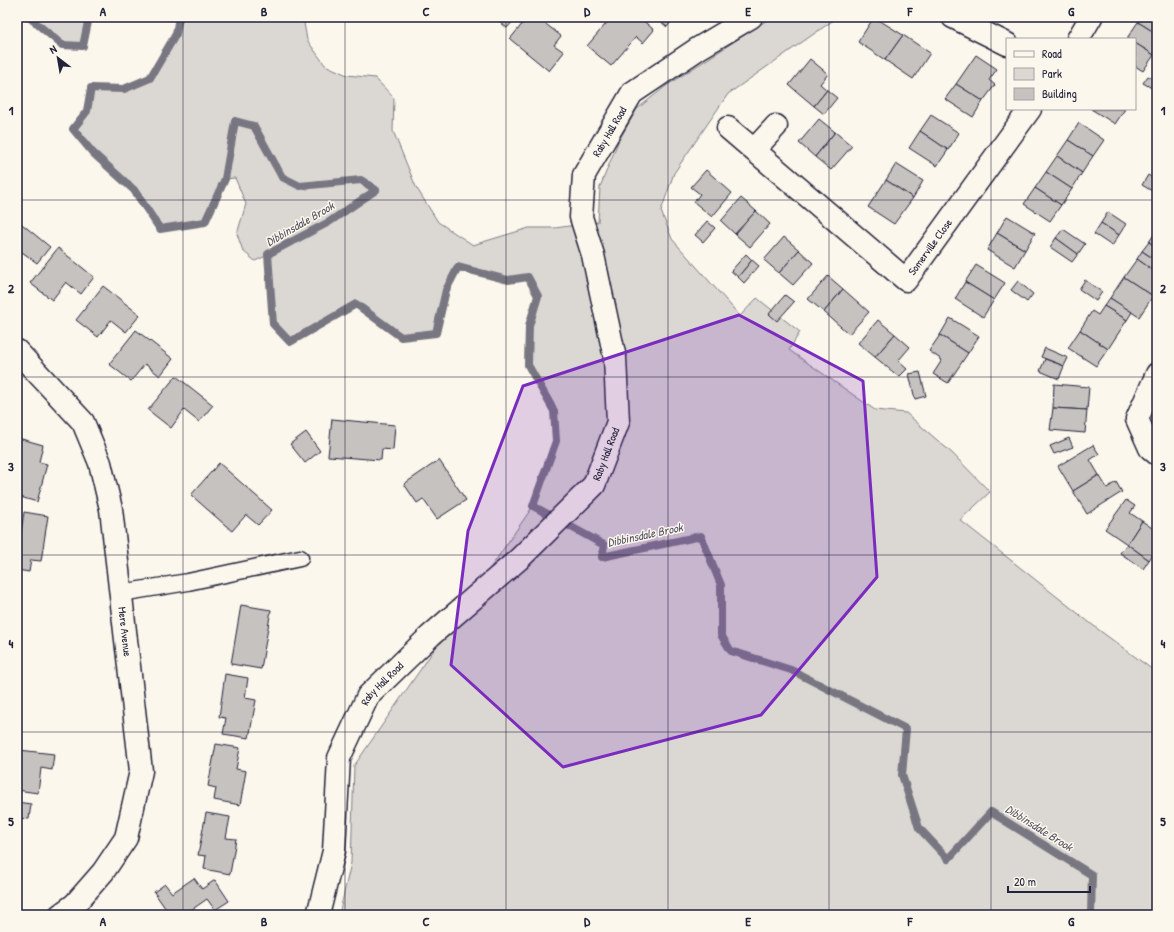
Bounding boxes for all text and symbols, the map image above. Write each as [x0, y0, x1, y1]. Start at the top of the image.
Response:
text: A [100, 2, 107, 20]
text: B [261, 2, 268, 20]
text: C [422, 2, 430, 20]
text: D [584, 2, 591, 20]
text: E [745, 2, 751, 20]
text: F [907, 2, 914, 20]
text: G [1068, 2, 1075, 20]
north arrow [38, 38, 78, 78]
legend [1006, 38, 1136, 110]
text: N [47, 42, 59, 57]
text: Road [1042, 45, 1062, 62]
text: Park [1042, 65, 1062, 82]
text: Building [1042, 85, 1077, 102]
text: 1 [9, 101, 14, 119]
text: 1 [1161, 101, 1166, 119]
street label: Raby Hall Road [589, 103, 630, 159]
water label: Dibbinsdale Brook [262, 197, 338, 250]
street label: Somerville Close [905, 215, 955, 278]
text: 2 [8, 279, 15, 297]
text: 2 [1160, 279, 1167, 297]
street label: Raby Hall Road [589, 425, 623, 483]
text: 3 [8, 457, 14, 475]
text: 3 [1160, 457, 1166, 475]
water label: Dibbinsdale Brook [606, 518, 685, 551]
street label: Mere Avenue [115, 606, 135, 658]
text: 4 [9, 634, 14, 652]
text: 4 [1161, 634, 1166, 652]
street label: Raby Hall Road [358, 658, 407, 708]
water label: Dibbinsdale Brook [1002, 800, 1077, 856]
text: 5 [8, 812, 14, 830]
text: 5 [1160, 812, 1166, 830]
scale bar [1008, 868, 1090, 894]
text: 20 m [1014, 873, 1036, 890]
text: A [100, 912, 107, 930]
text: B [261, 912, 268, 930]
text: C [422, 912, 430, 930]
text: D [584, 912, 591, 930]
text: E [745, 912, 751, 930]
text: F [907, 912, 914, 930]
text: G [1068, 912, 1075, 930]

